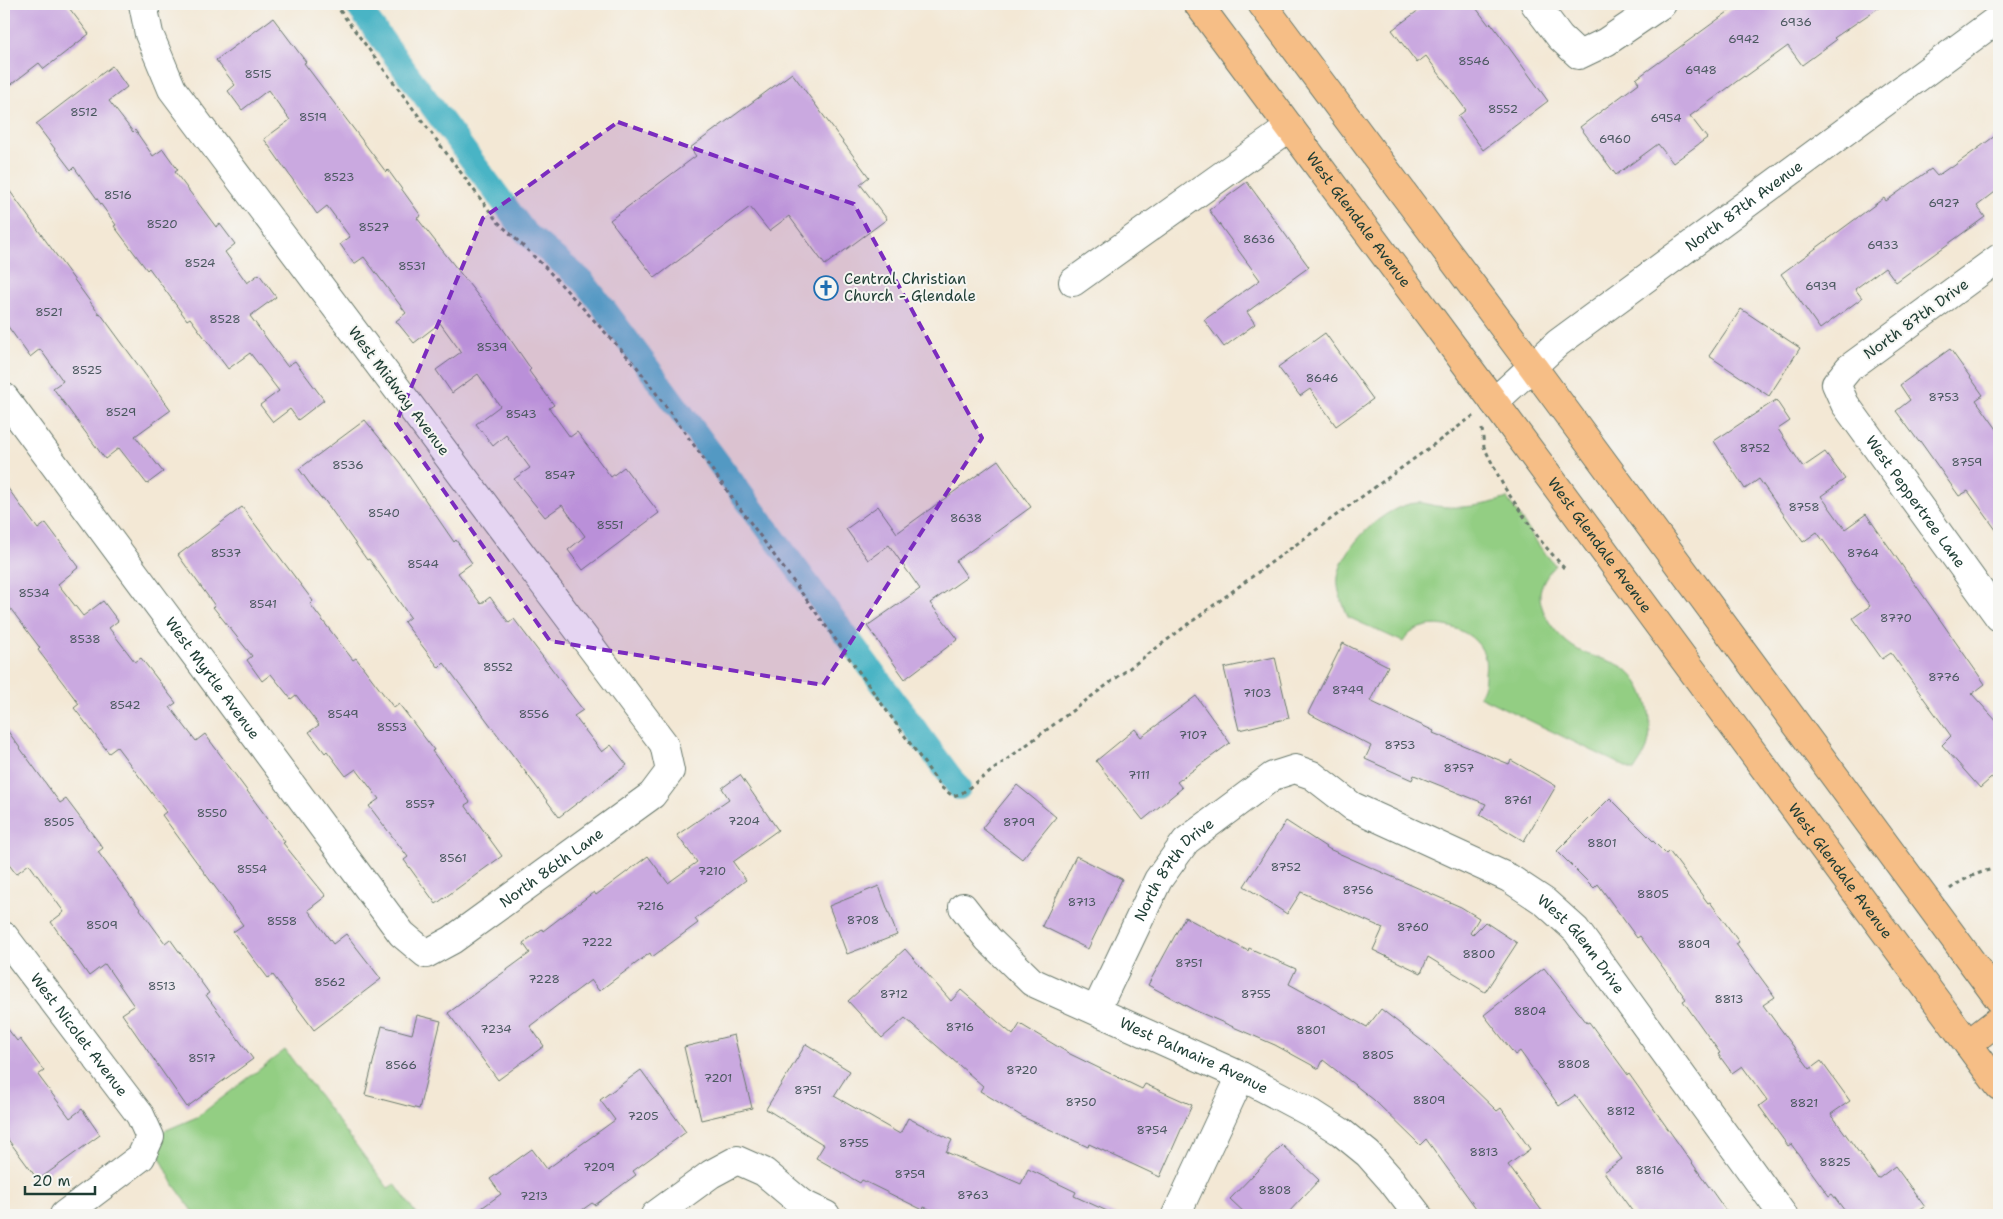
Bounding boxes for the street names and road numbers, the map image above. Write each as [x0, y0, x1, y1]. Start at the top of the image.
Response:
street label: West Glendale Avenue [1302, 148, 1415, 292]
street label: North 87th Avenue [1681, 156, 1807, 256]
street label: North 87th Drive [1860, 274, 1972, 364]
street label: West Midway Avenue [344, 322, 454, 460]
street label: West Peppertree Lane [1861, 431, 1970, 572]
street label: West Glendale Avenue [1543, 473, 1656, 617]
street label: West Myrtle Avenue [160, 613, 264, 743]
street label: West Glendale Avenue [1784, 799, 1897, 943]
street label: North 87th Drive [1130, 813, 1218, 925]
street label: North 86th Lane [495, 823, 607, 912]
street label: West Glenn Drive [1534, 890, 1629, 998]
street label: West Nicolet Avenue [26, 969, 132, 1101]
street label: West Palmaire Avenue [1116, 1013, 1272, 1099]

